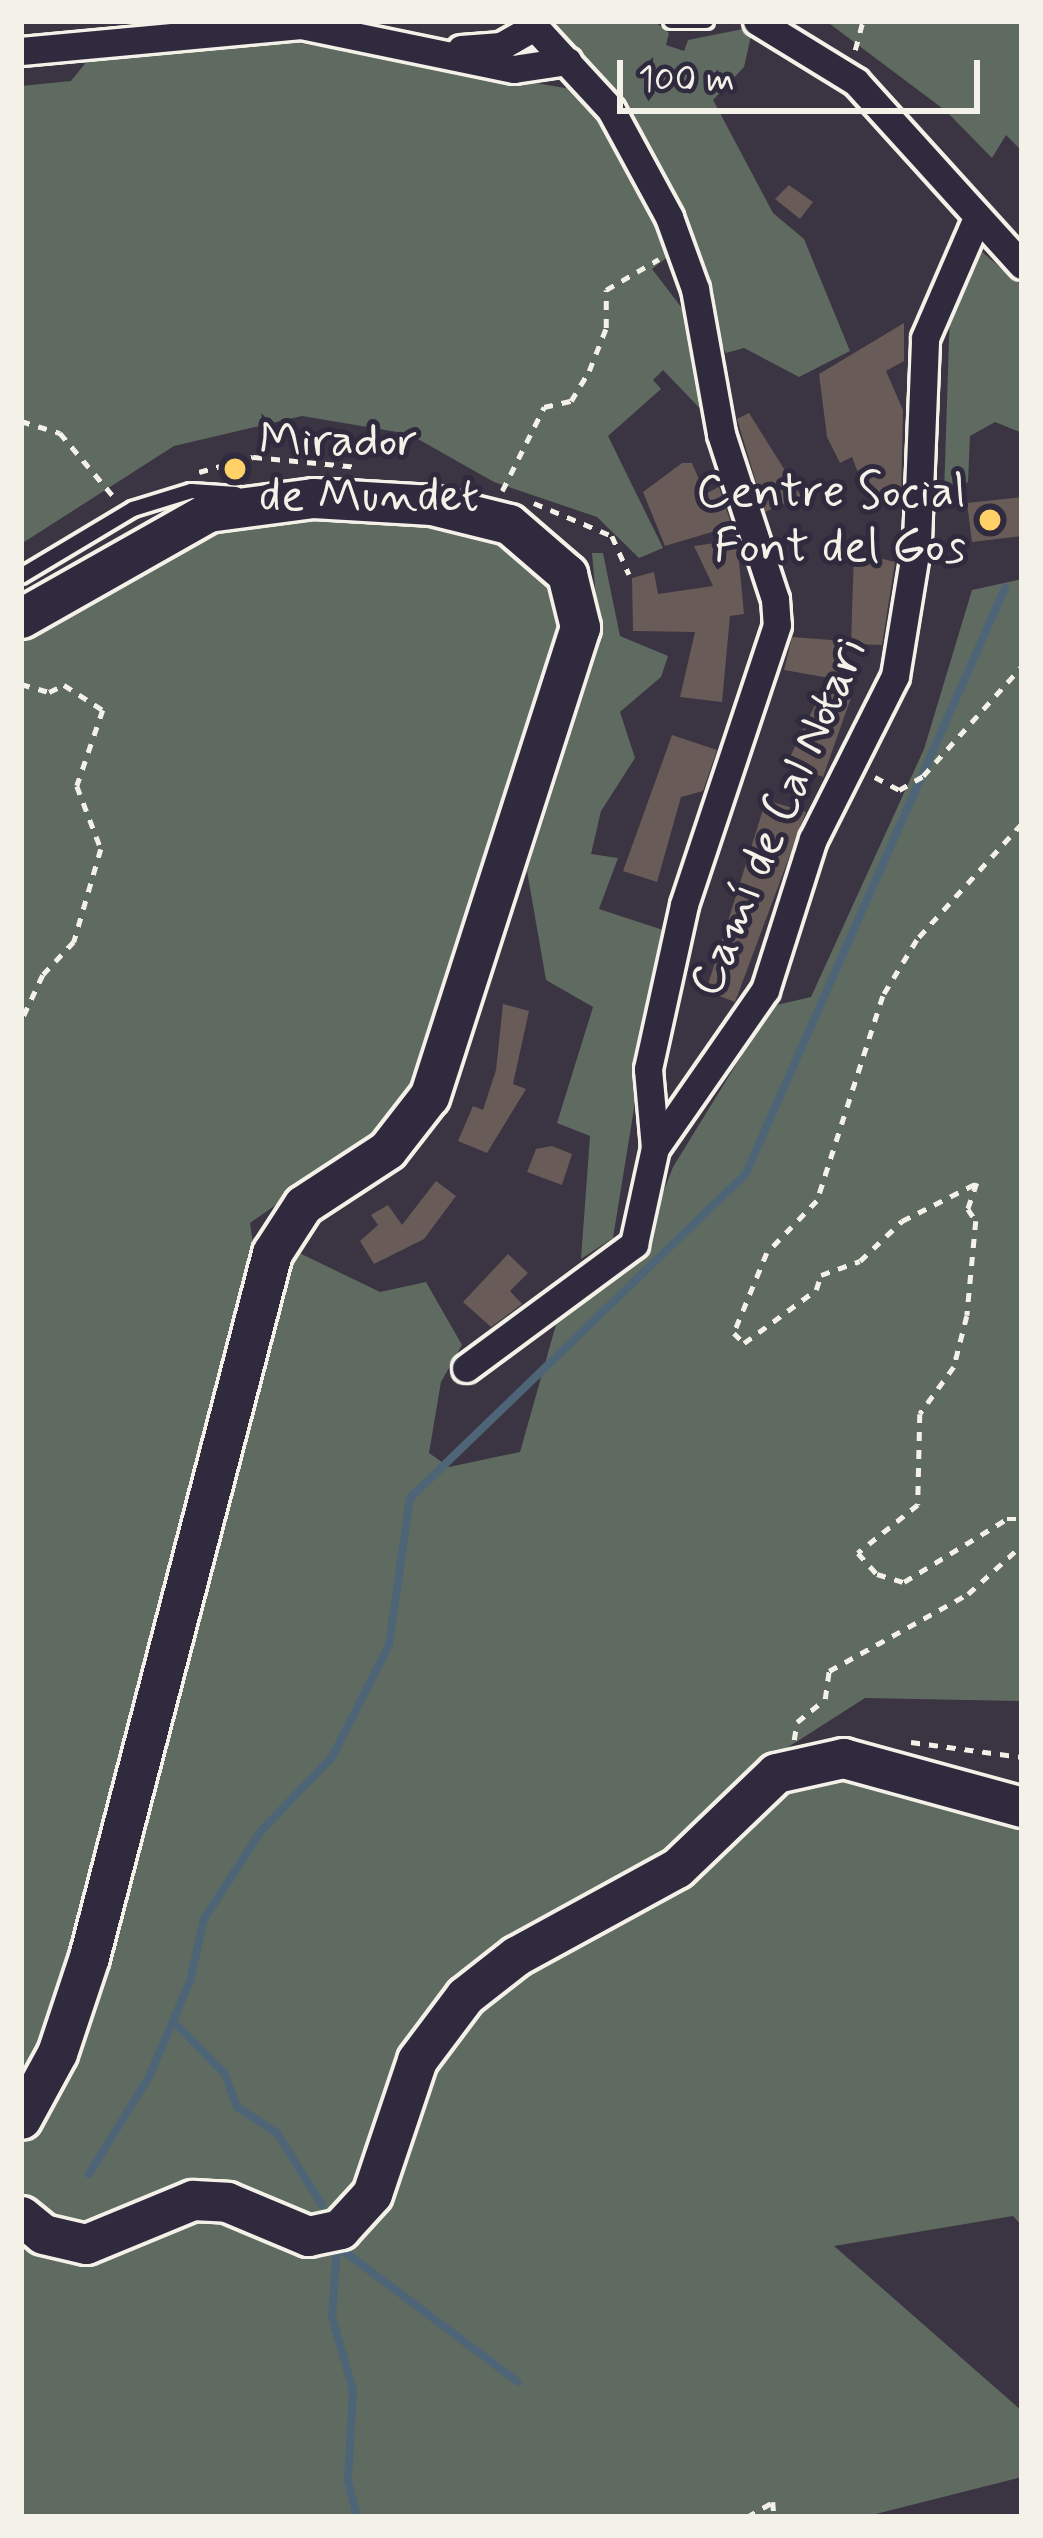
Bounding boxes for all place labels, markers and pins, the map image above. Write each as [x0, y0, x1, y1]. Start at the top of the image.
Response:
place label: Mirador de Mundet [259, 412, 484, 525]
marker: Mirador de Mundet [222, 456, 248, 482]
place label: Centre Social Font del Gos [685, 463, 966, 576]
marker: Centre Social Font del Gos [977, 507, 1003, 533]

